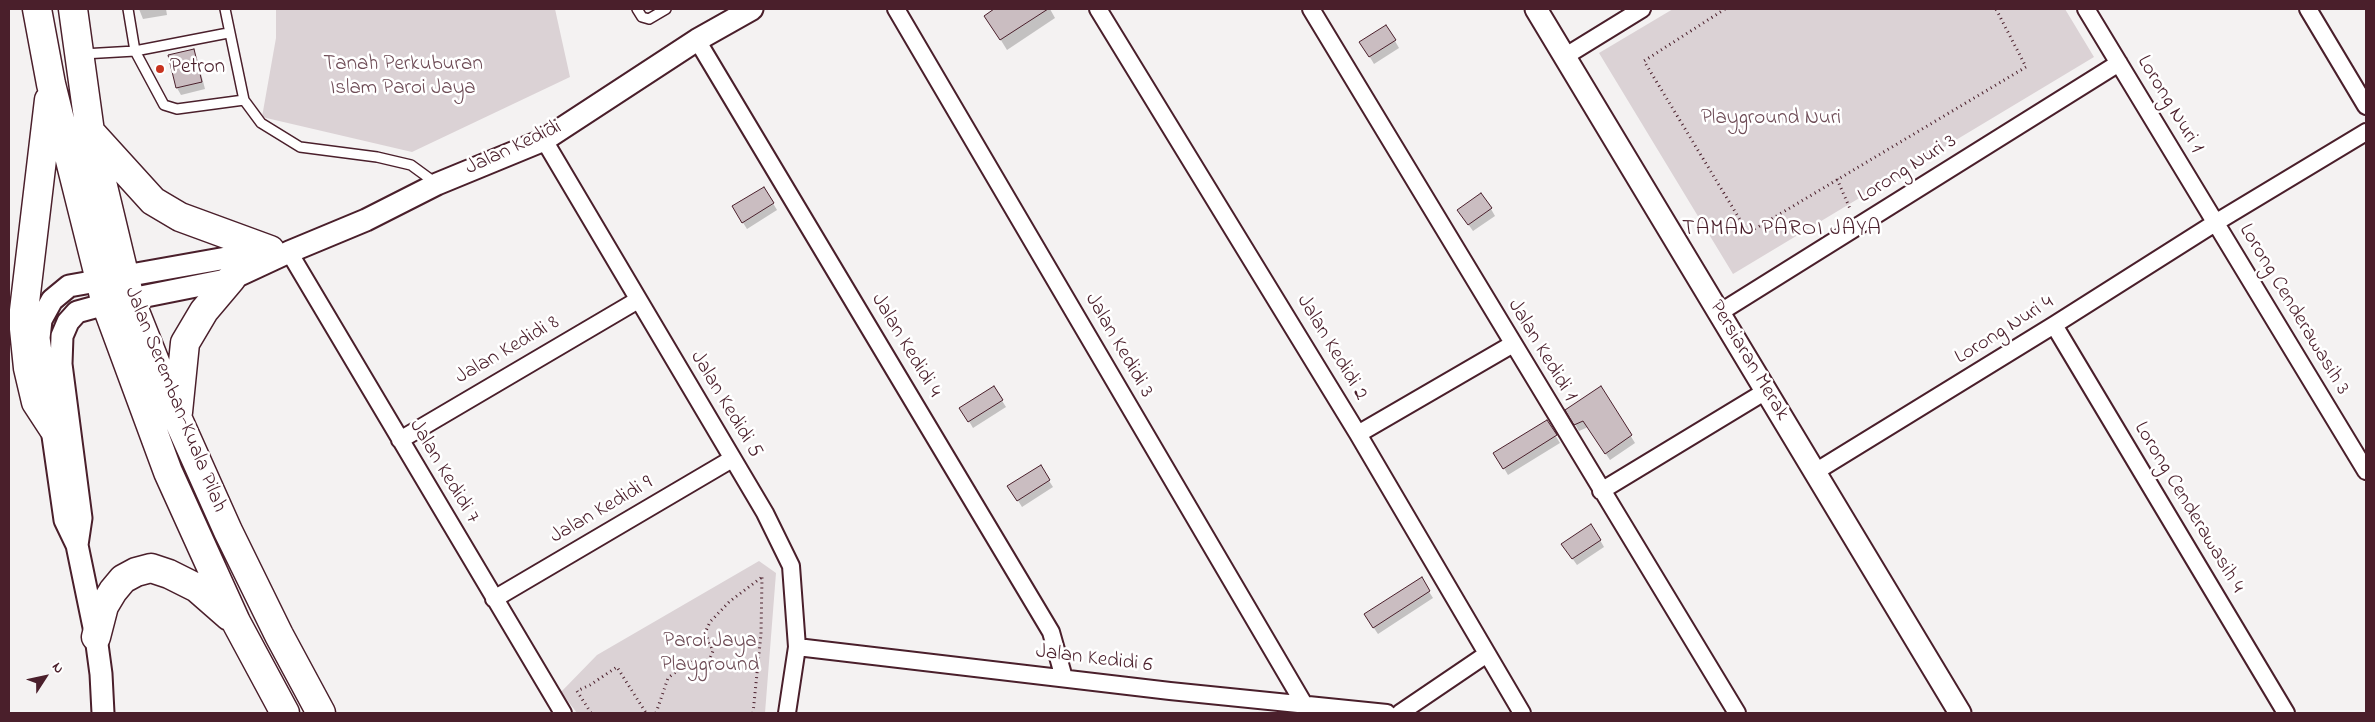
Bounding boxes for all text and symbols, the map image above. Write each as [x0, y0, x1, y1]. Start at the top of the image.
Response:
street label: Lorong Nuri 1 [2130, 52, 2208, 158]
park label: Tanah Perkuburan Islam Paroi Jaya [323, 53, 483, 103]
place label: Petron [170, 56, 225, 82]
marker: Petron [154, 63, 166, 75]
park label: Playground Nuri [1701, 107, 1841, 133]
street label: Jalan Kedidi [462, 116, 566, 182]
street label: Lorong Nuri 3 [1854, 130, 1962, 210]
district label: TAMAN PAROI JAYA [1680, 217, 1884, 243]
street label: Lorong Cenderawasih 3 [2232, 220, 2354, 400]
street label: Jalan Seremban-Kuala Pilah [117, 284, 231, 516]
street label: Jalan Kedidi 4 [864, 289, 946, 403]
street label: Jalan Kedidi 3 [1078, 289, 1158, 403]
street label: Jalan Kedidi 2 [1290, 291, 1372, 405]
street label: Lorong Nuri 4 [1951, 291, 2059, 371]
street label: Jalan Kedidi 1 [1501, 295, 1581, 407]
street label: Persiaran Merak [1702, 297, 1794, 425]
street label: Jalan Kedidi 8 [451, 311, 565, 391]
street label: Jalan Kedidi 5 [683, 347, 767, 463]
street label: Jalan Kedidi 7 [402, 415, 484, 529]
street label: Lorong Cenderawasih 4 [2127, 418, 2249, 598]
street label: Jalan Kedidi 9 [546, 471, 658, 551]
park label: Paroi Jaya Playground [661, 630, 759, 680]
street label: Jalan Kedidi 6 [1034, 640, 1154, 680]
north arrow [20, 652, 70, 702]
text: N [46, 658, 69, 678]

